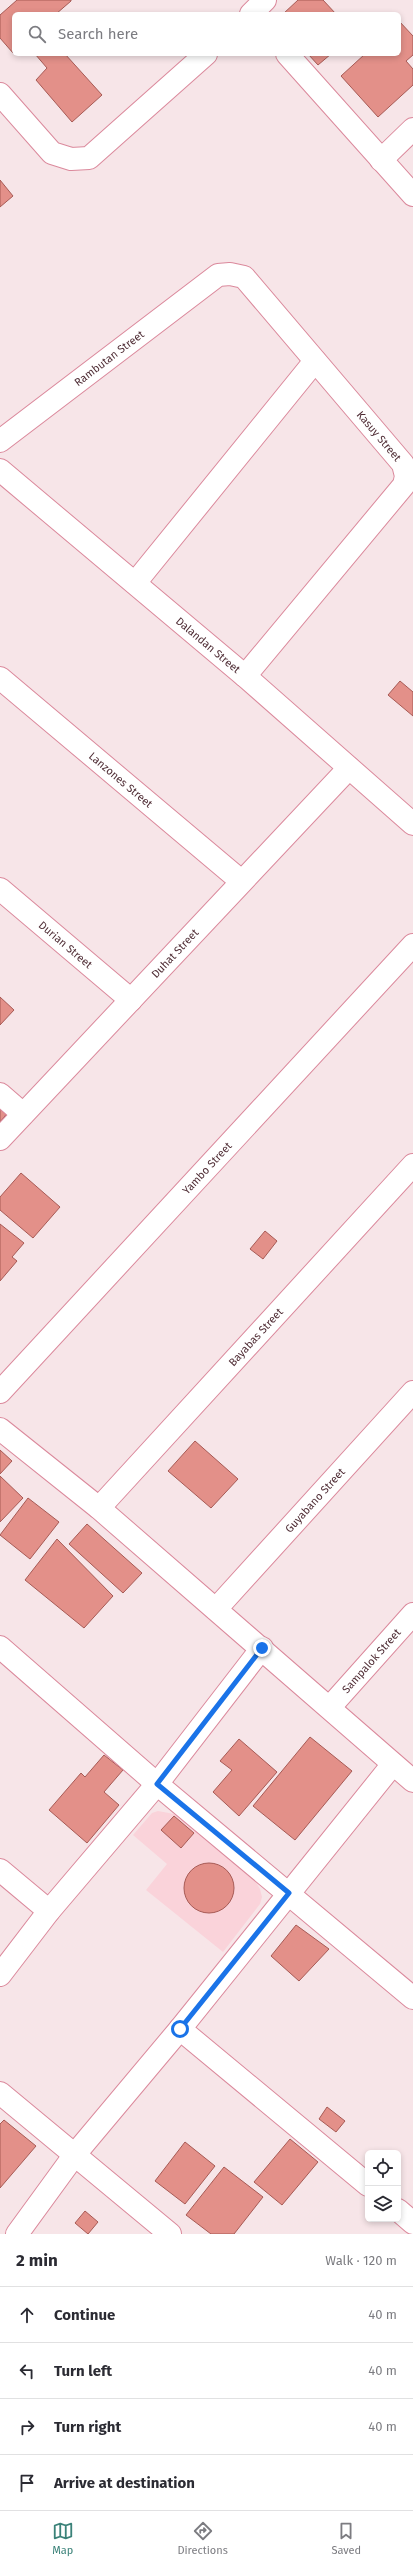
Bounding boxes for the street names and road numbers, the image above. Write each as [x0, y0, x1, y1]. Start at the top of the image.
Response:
street label: Rambutan Street [72, 327, 146, 389]
street label: Kasuy Street [354, 408, 404, 464]
street label: Dalandan Street [173, 614, 243, 676]
street label: Lanzones Street [86, 749, 155, 810]
street label: Durian Street [36, 918, 95, 971]
street label: Duhat Street [148, 926, 201, 981]
street label: Yambo Street [180, 1139, 234, 1197]
street label: Bayabas Street [226, 1305, 285, 1369]
street label: Guyabano Street [282, 1465, 347, 1535]
street label: Sampalok Street [339, 1626, 403, 1696]

